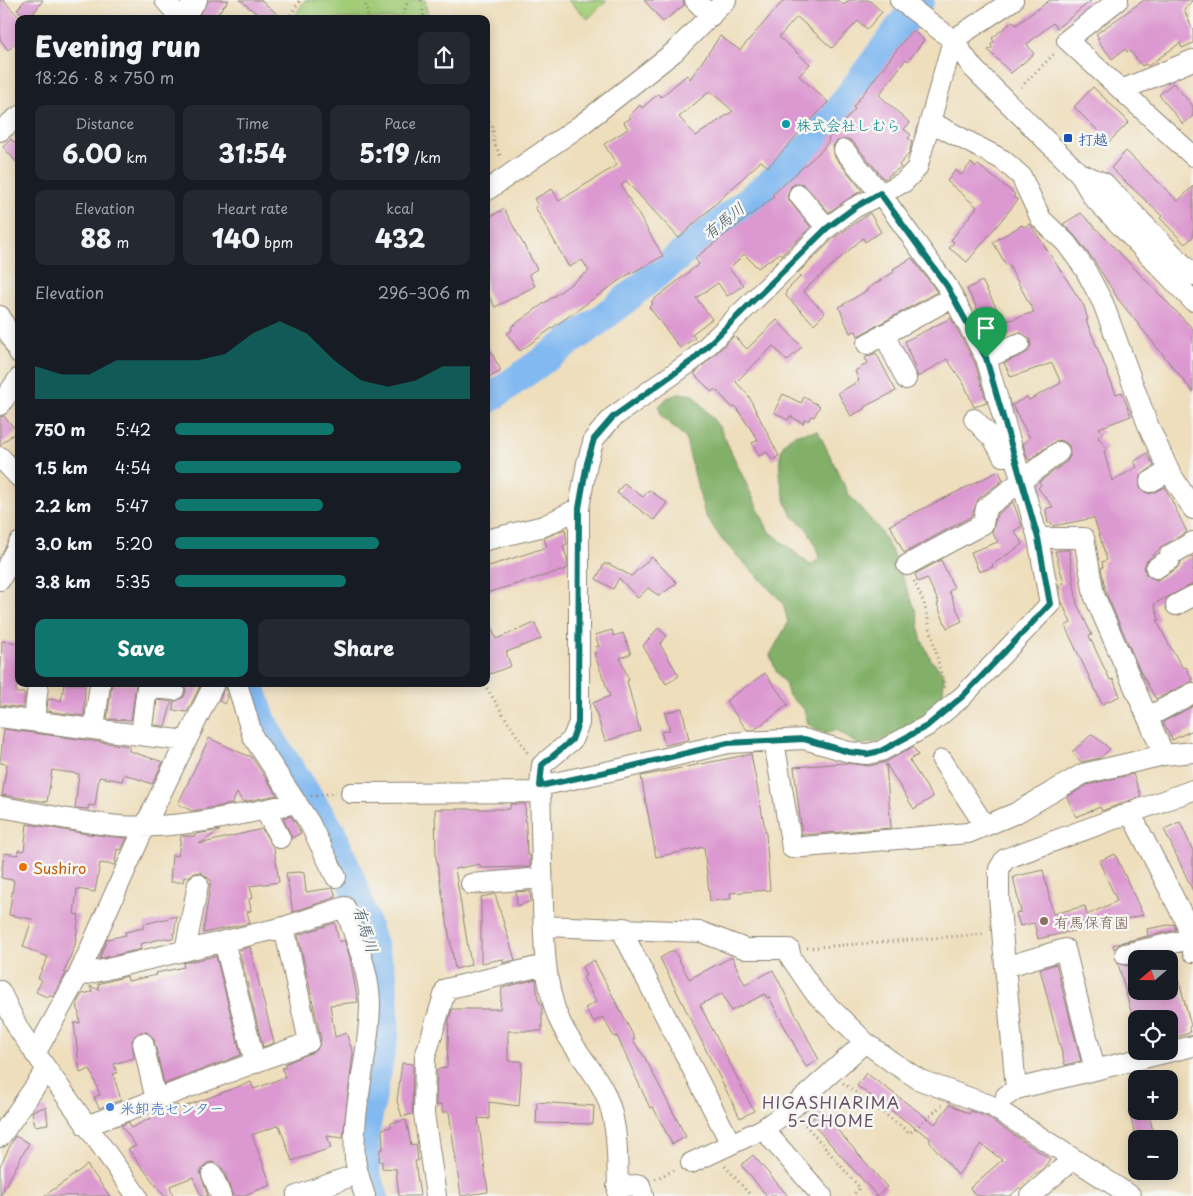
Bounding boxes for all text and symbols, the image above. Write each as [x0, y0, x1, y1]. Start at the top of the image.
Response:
text: Evening run [35, 24, 201, 67]
button: share [418, 32, 470, 84]
text: 18:26 · 8 × 750 m [35, 65, 174, 89]
text: Distance [75, 113, 134, 134]
text: Time [236, 113, 269, 134]
text: Pace [384, 113, 416, 134]
place label: 株式会社しむら [796, 113, 901, 136]
marker: 株式会社しむら [780, 118, 792, 130]
place label: 打越 [1078, 127, 1108, 150]
marker: 打越 [1062, 132, 1074, 144]
text: 6.00 [62, 134, 122, 172]
text: 31:54 [219, 134, 286, 172]
text: 5:19 [359, 134, 410, 172]
text: km [122, 147, 147, 168]
text: /km [410, 147, 441, 168]
water label: 有馬川 [697, 196, 749, 244]
text: Elevation [75, 198, 135, 219]
text: Heart rate [217, 198, 288, 219]
text: kcal [386, 198, 414, 219]
text: 88 [80, 219, 112, 257]
text: 140 [212, 219, 260, 257]
text: 432 [375, 219, 425, 257]
text: m [112, 232, 129, 253]
text: bpm [260, 232, 293, 253]
text: Elevation [35, 280, 104, 304]
text: 296–306 m [378, 280, 470, 304]
pin [965, 307, 1007, 358]
icon: arrive [972, 314, 1000, 342]
text: 750 m [35, 417, 85, 441]
text: 5:42 [115, 417, 151, 441]
text: 1.5 km [35, 455, 88, 479]
text: 4:54 [115, 455, 151, 479]
text: 2.2 km [35, 493, 91, 517]
text: 5:47 [115, 493, 149, 517]
text: 3.0 km [35, 531, 92, 555]
text: 5:20 [115, 531, 153, 555]
text: 3.8 km [35, 569, 91, 593]
text: 5:35 [115, 569, 150, 593]
button: Save [35, 619, 248, 677]
button: Share [258, 619, 470, 677]
place label: Sushiro [33, 856, 86, 879]
marker: Sushiro [17, 861, 29, 873]
water label: 有馬川 [349, 903, 385, 955]
place label: 有馬保育園 [1054, 910, 1129, 933]
marker: 有馬保育園 [1038, 915, 1050, 927]
north arrow [1128, 950, 1178, 1000]
map controls [1128, 950, 1178, 1180]
button: locate [1128, 1010, 1178, 1060]
button: + [1128, 1070, 1178, 1120]
district label: HIGASHIARIMA 5-CHOME [762, 1090, 900, 1132]
place label: 米卸売センター [120, 1096, 224, 1119]
marker: 米卸売センター [104, 1101, 116, 1113]
button: − [1128, 1130, 1178, 1180]

